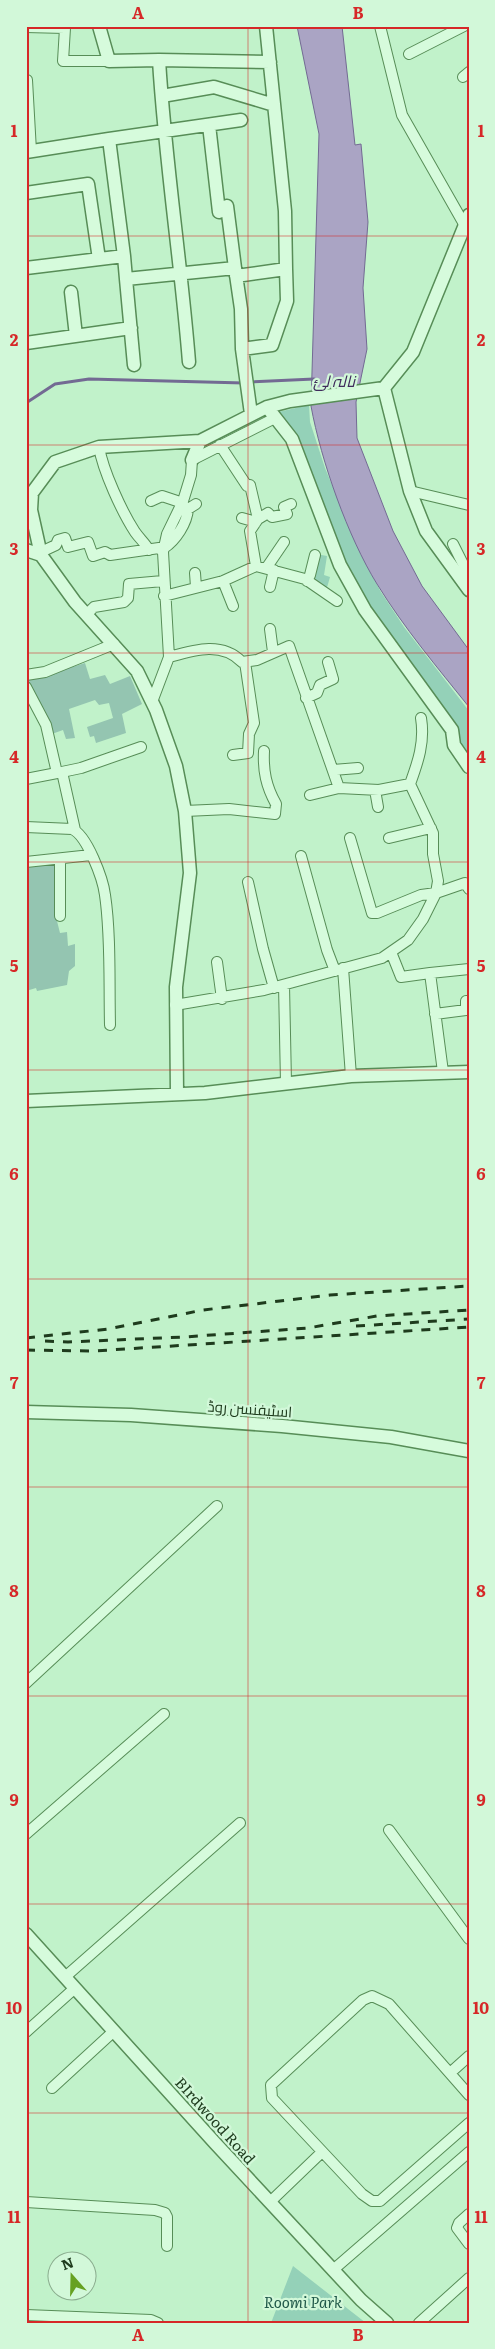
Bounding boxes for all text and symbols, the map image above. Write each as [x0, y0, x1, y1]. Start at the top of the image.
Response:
text: A [132, 0, 144, 24]
text: B [352, 0, 364, 24]
text: 1 [11, 118, 18, 142]
text: 1 [478, 118, 485, 142]
text: 2 [10, 327, 19, 351]
text: 2 [477, 327, 486, 351]
water label: نالہ لئ [313, 368, 357, 392]
text: 3 [10, 536, 19, 560]
text: 3 [477, 536, 486, 560]
text: 4 [9, 744, 19, 768]
text: 4 [476, 744, 486, 768]
text: 5 [10, 953, 19, 977]
text: 5 [477, 953, 486, 977]
text: 6 [9, 1161, 19, 1185]
text: 6 [476, 1161, 486, 1185]
text: 7 [10, 1370, 19, 1394]
text: 7 [477, 1370, 486, 1394]
street label: اسٹیفنسن روڈ [207, 1394, 293, 1422]
text: 8 [9, 1578, 19, 1602]
text: 8 [476, 1578, 486, 1602]
text: 9 [9, 1787, 19, 1811]
text: 9 [476, 1787, 486, 1811]
text: 10 [6, 1995, 22, 2019]
text: 10 [473, 1995, 489, 2019]
street label: BIrdwood Road [170, 2071, 262, 2169]
text: 11 [7, 2204, 21, 2228]
text: 11 [474, 2204, 488, 2228]
text: N [58, 2251, 76, 2274]
north arrow [48, 2252, 98, 2302]
park label: Roomi Park [264, 2290, 343, 2313]
text: A [132, 2322, 144, 2346]
text: B [352, 2322, 364, 2346]

